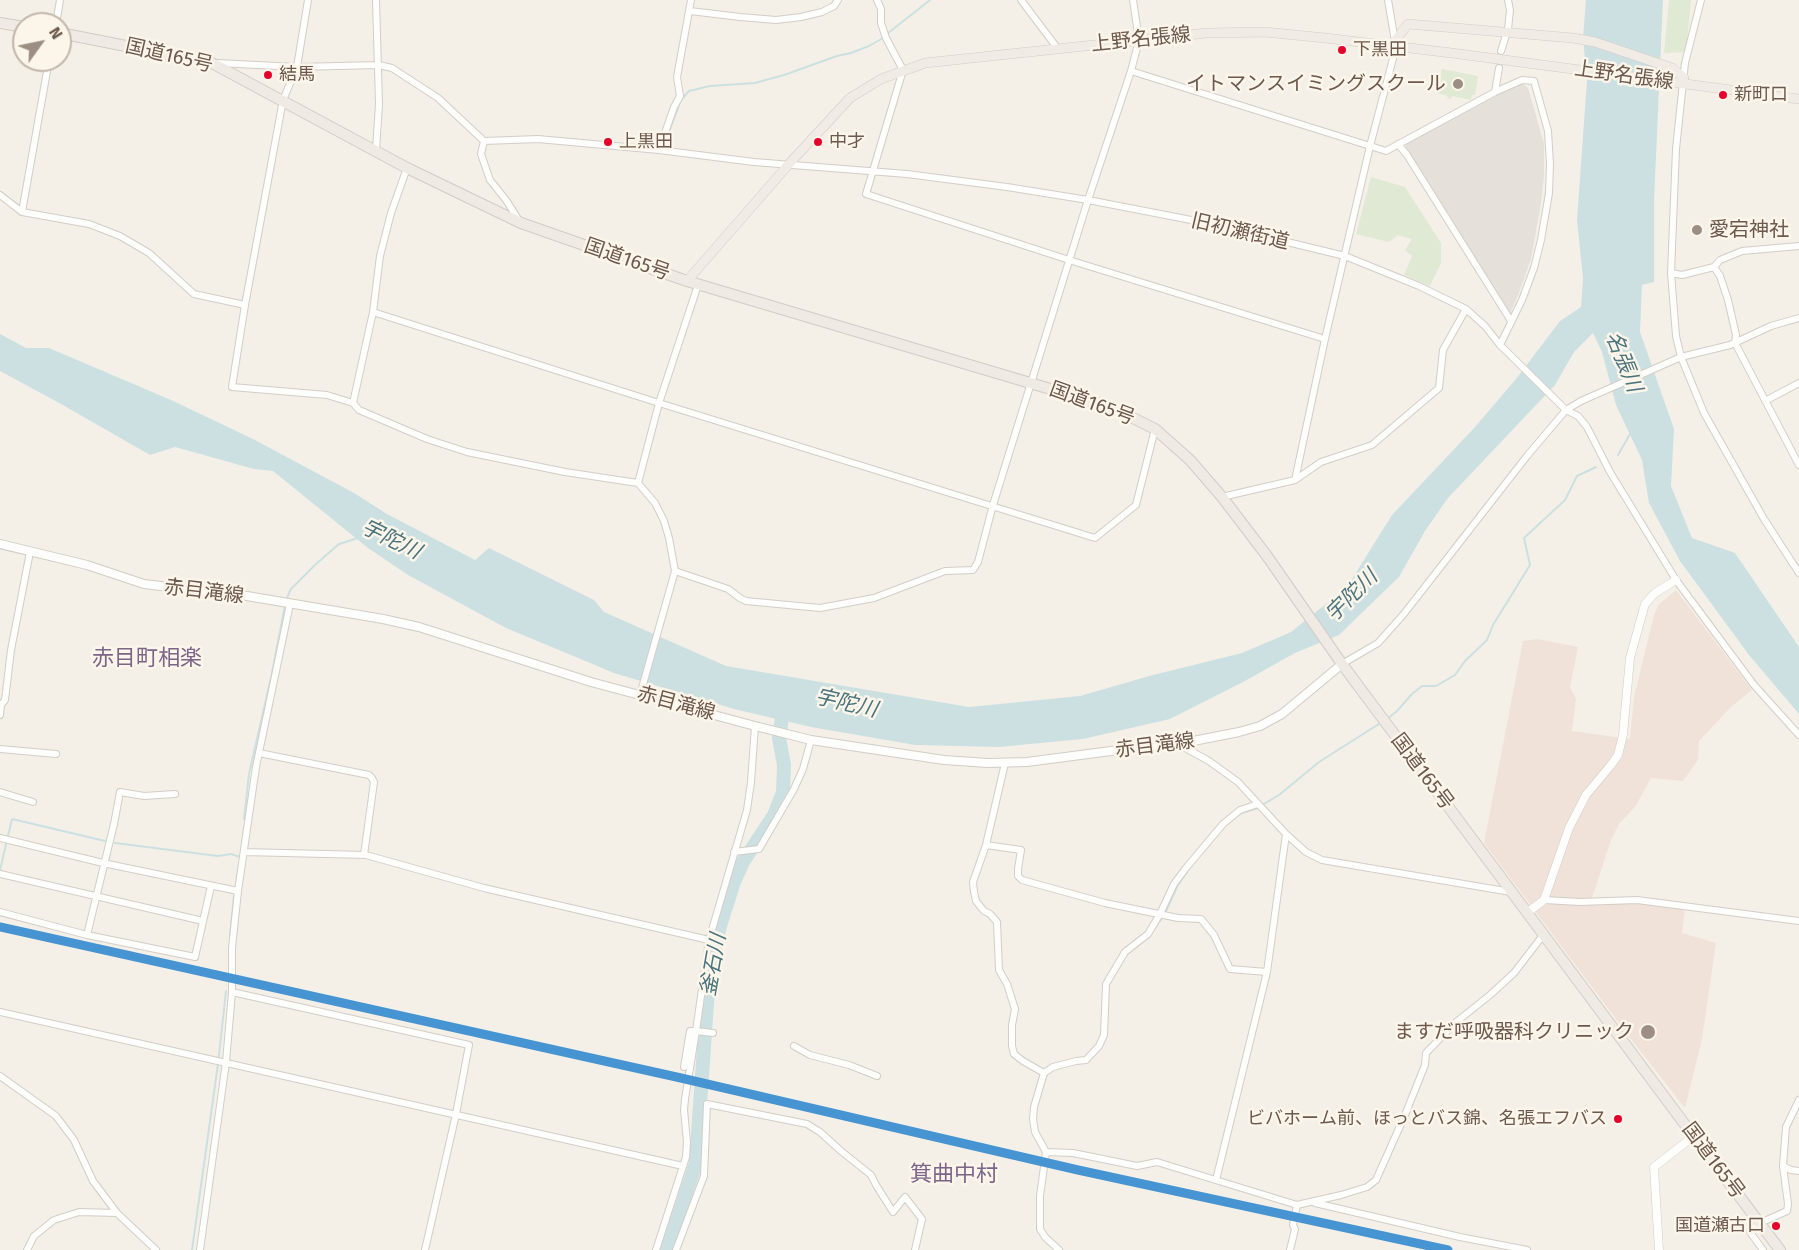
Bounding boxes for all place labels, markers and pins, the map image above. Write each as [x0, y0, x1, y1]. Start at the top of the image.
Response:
place label: 下黒田 [1353, 39, 1407, 61]
marker: 下黒田 [1336, 44, 1348, 56]
place label: 結馬 [279, 64, 315, 86]
marker: 結馬 [262, 69, 274, 81]
place label: イトマンスイミングスクール [1186, 72, 1446, 96]
marker: イトマンスイミングスクール [1451, 77, 1465, 91]
place label: 新町口 [1734, 84, 1788, 106]
marker: 新町口 [1717, 89, 1729, 101]
place label: 上黒田 [619, 131, 673, 153]
place label: 中才 [829, 131, 865, 153]
marker: 上黒田 [602, 136, 614, 148]
marker: 中才 [812, 136, 824, 148]
place label: 愛宕神社 [1709, 218, 1789, 242]
marker: 愛宕神社 [1690, 223, 1704, 237]
place label: ますだ呼吸器科クリニック [1394, 1020, 1634, 1044]
marker: ますだ呼吸器科クリニック [1639, 1023, 1657, 1041]
place label: ビバホーム前、ほっとバス錦、名張エフバス [1247, 1108, 1607, 1130]
marker: ビバホーム前、ほっとバス錦、名張エフバス [1612, 1113, 1624, 1125]
place label: 国道瀬古口 [1675, 1215, 1765, 1237]
marker: 国道瀬古口 [1770, 1220, 1782, 1232]

